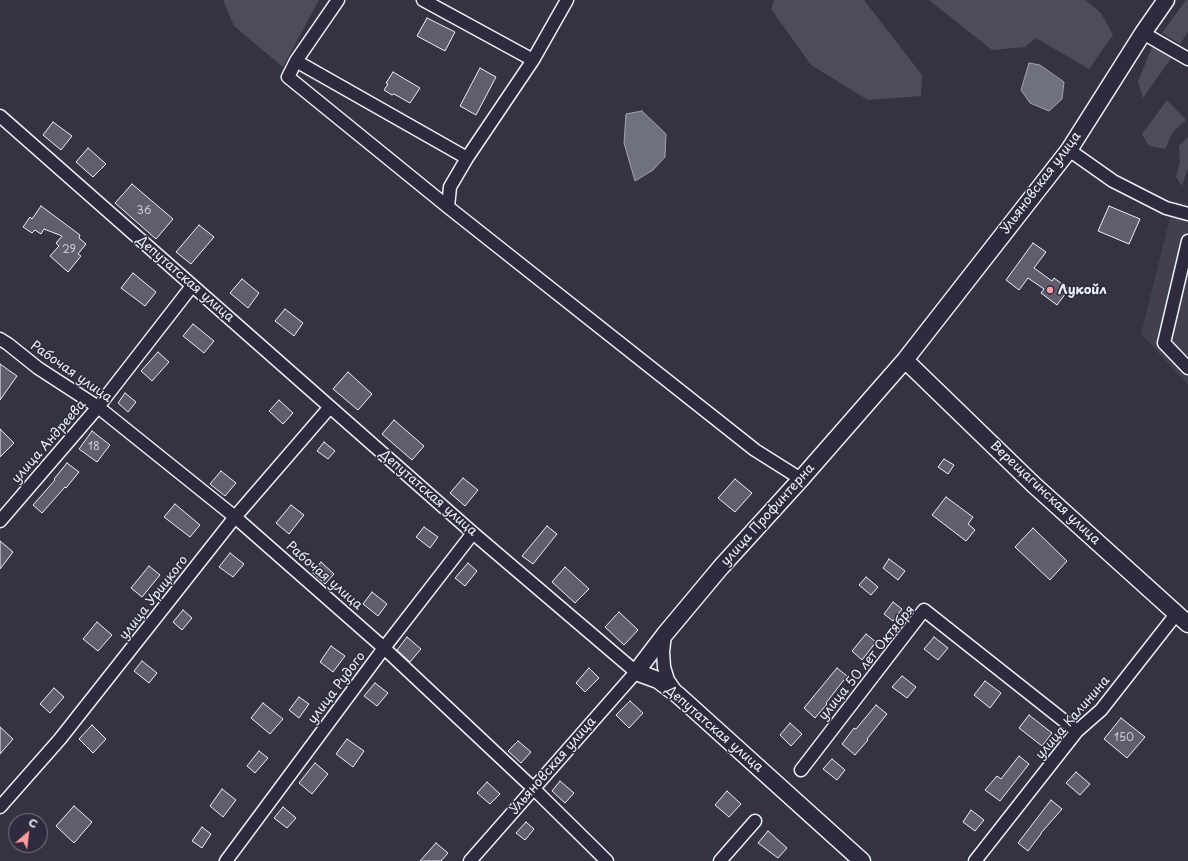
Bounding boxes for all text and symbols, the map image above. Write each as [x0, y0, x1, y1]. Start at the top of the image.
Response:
street label: Ульяновская улица [998, 129, 1084, 237]
house number: 36 [137, 204, 151, 218]
street label: Депутатская улица [133, 232, 237, 326]
house number: 29 [62, 243, 76, 257]
place label: Лукойл [1058, 282, 1107, 298]
marker: Лукойл [1045, 285, 1055, 295]
street label: Рабочая улица [27, 338, 115, 406]
street label: улица Андреева [9, 397, 89, 487]
street label: Верещагинская улица [987, 438, 1103, 548]
house number: 18 [88, 440, 100, 454]
street label: Депутатская улица [376, 446, 480, 540]
street label: улица Профинтерна [718, 461, 818, 569]
street label: Рабочая улица [283, 539, 365, 613]
street label: улица Урицкого [116, 553, 192, 643]
street label: улица 50 лет Октября [816, 602, 918, 724]
street label: улица Рудого [305, 649, 369, 727]
street label: улица Калинина [1033, 673, 1113, 763]
street label: Депутатская улица [662, 682, 766, 776]
street label: Ульяновская улица [507, 714, 599, 818]
house number: 150 [1114, 731, 1134, 745]
north arrow [8, 813, 48, 853]
text: С [26, 813, 41, 832]

